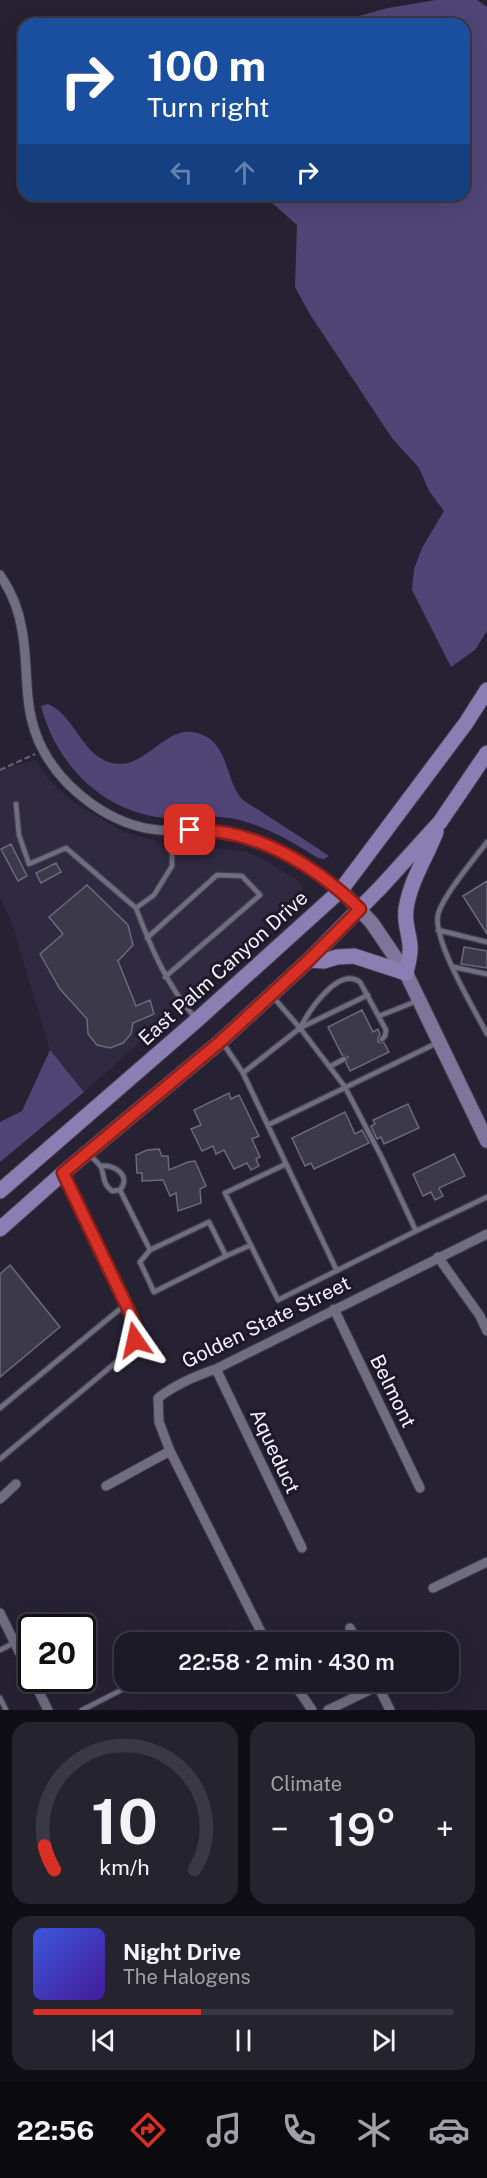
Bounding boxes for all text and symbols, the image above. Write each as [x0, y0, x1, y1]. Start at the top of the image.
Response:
text: 100 m [147, 41, 266, 90]
icon: right [48, 42, 126, 120]
text: Turn right [147, 91, 270, 123]
icon: left [165, 156, 198, 189]
icon: ahead [228, 156, 261, 189]
icon: right [291, 156, 324, 189]
pin [164, 804, 215, 855]
icon: arrive [173, 813, 206, 846]
street label: East Palm Canyon Drive [133, 886, 313, 1050]
street label: Golden State Street [178, 1271, 354, 1373]
position arrow [103, 1308, 167, 1372]
street label: Belmont [365, 1351, 421, 1431]
street label: Aqueduct [245, 1405, 305, 1497]
speed limit sign: 20 [18, 1614, 96, 1692]
text: 22:58 · 2 min · 430 m [178, 1649, 395, 1675]
text: Climate [271, 1772, 342, 1796]
text: 10 [91, 1785, 158, 1858]
text: 19° [328, 1803, 397, 1856]
text: − [271, 1810, 289, 1848]
text: + [436, 1810, 454, 1848]
text: km/h [100, 1855, 150, 1880]
text: Night Drive [123, 1939, 241, 1965]
text: The Halogens [123, 1965, 251, 1989]
icon: previous [87, 2024, 120, 2057]
icon: pause [227, 2024, 260, 2057]
icon: next [367, 2024, 400, 2057]
icon: directions [127, 2109, 169, 2151]
icon: music [203, 2109, 245, 2151]
icon: phone [278, 2109, 320, 2151]
icon: climate [353, 2109, 395, 2151]
icon: car [428, 2109, 470, 2151]
text: 22:56 [17, 2114, 94, 2146]

